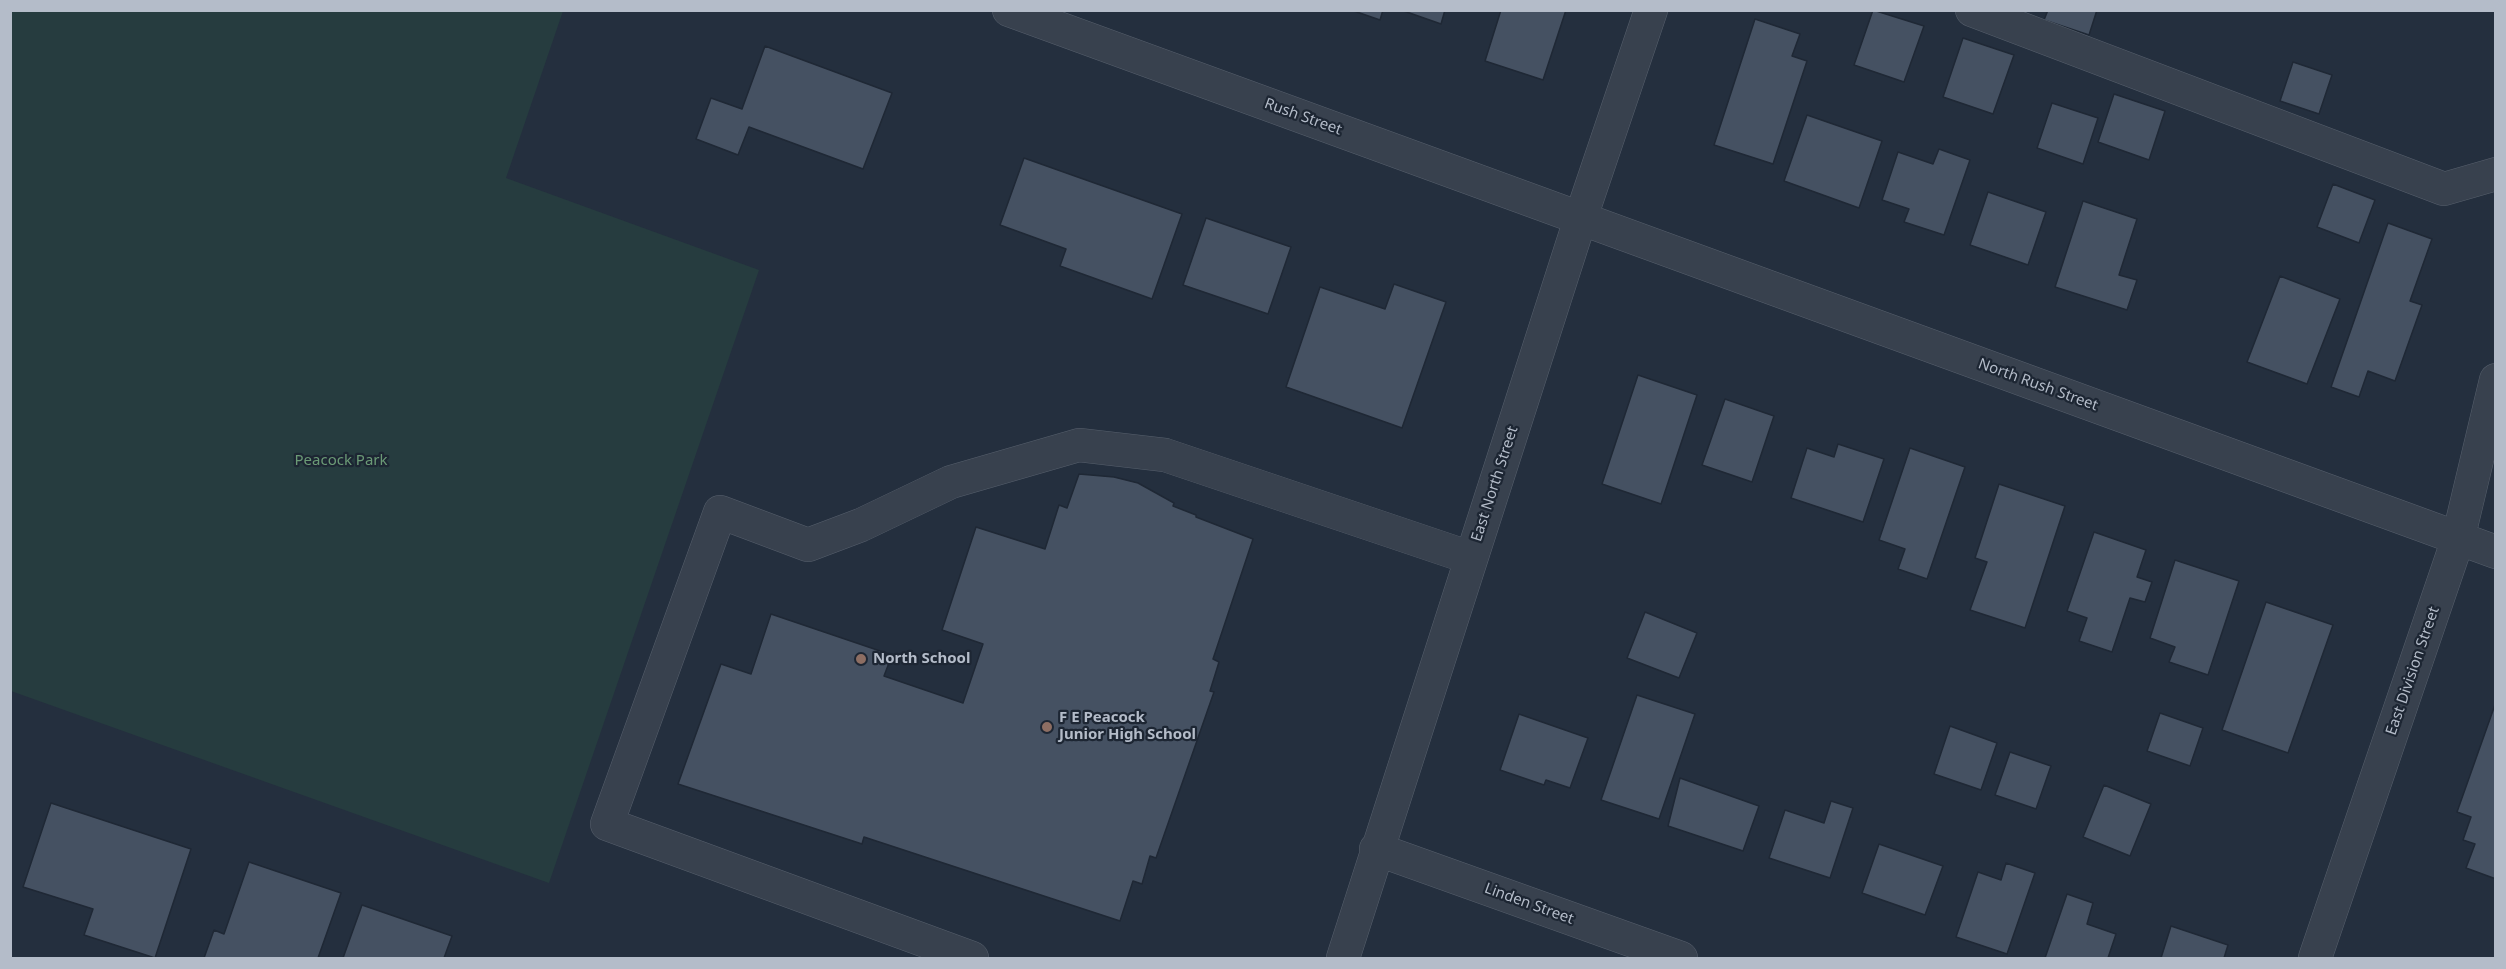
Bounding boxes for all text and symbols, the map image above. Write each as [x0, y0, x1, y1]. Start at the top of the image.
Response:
street label: Rush Street [1262, 95, 1344, 139]
street label: North Rush Street [1976, 355, 2100, 415]
street label: East North Street [1468, 424, 1522, 544]
park label: Peacock Park [294, 452, 388, 470]
street label: East Division Street [2383, 604, 2443, 738]
place label: North School [873, 650, 970, 668]
marker: North School [854, 652, 868, 666]
place label: F E Peacock Junior High School [1059, 709, 1196, 744]
marker: F E Peacock Junior High School [1040, 720, 1054, 734]
street label: Linden Street [1482, 880, 1576, 928]

